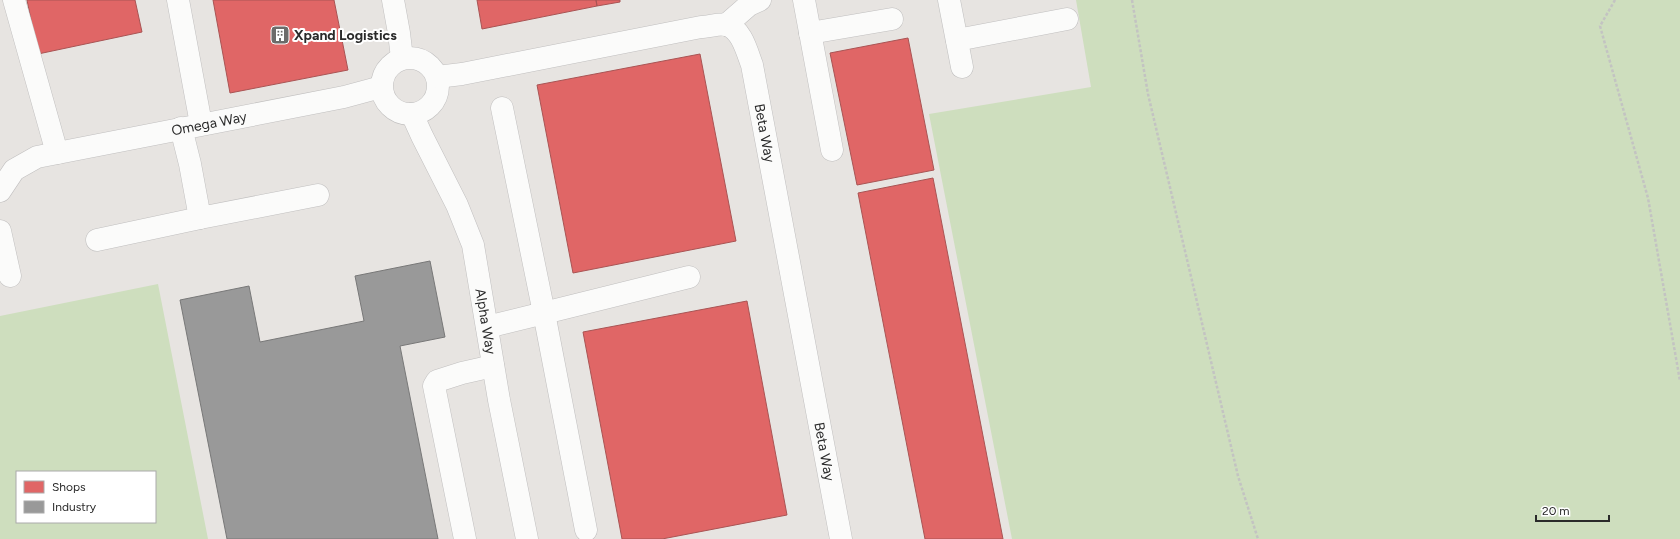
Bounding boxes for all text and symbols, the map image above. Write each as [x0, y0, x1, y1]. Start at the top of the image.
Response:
building icon: Xpand Logistics [269, 24, 291, 46]
place label: Xpand Logistics [294, 27, 397, 44]
street label: Beta Way [751, 102, 779, 164]
street label: Omega Way [170, 108, 249, 139]
street label: Alpha Way [472, 287, 500, 356]
street label: Beta Way [811, 421, 839, 483]
legend [16, 471, 156, 523]
text: Shops [52, 480, 86, 494]
scale bar [1536, 497, 1609, 523]
text: Industry [52, 500, 97, 514]
text: 20 m [1542, 504, 1570, 518]

